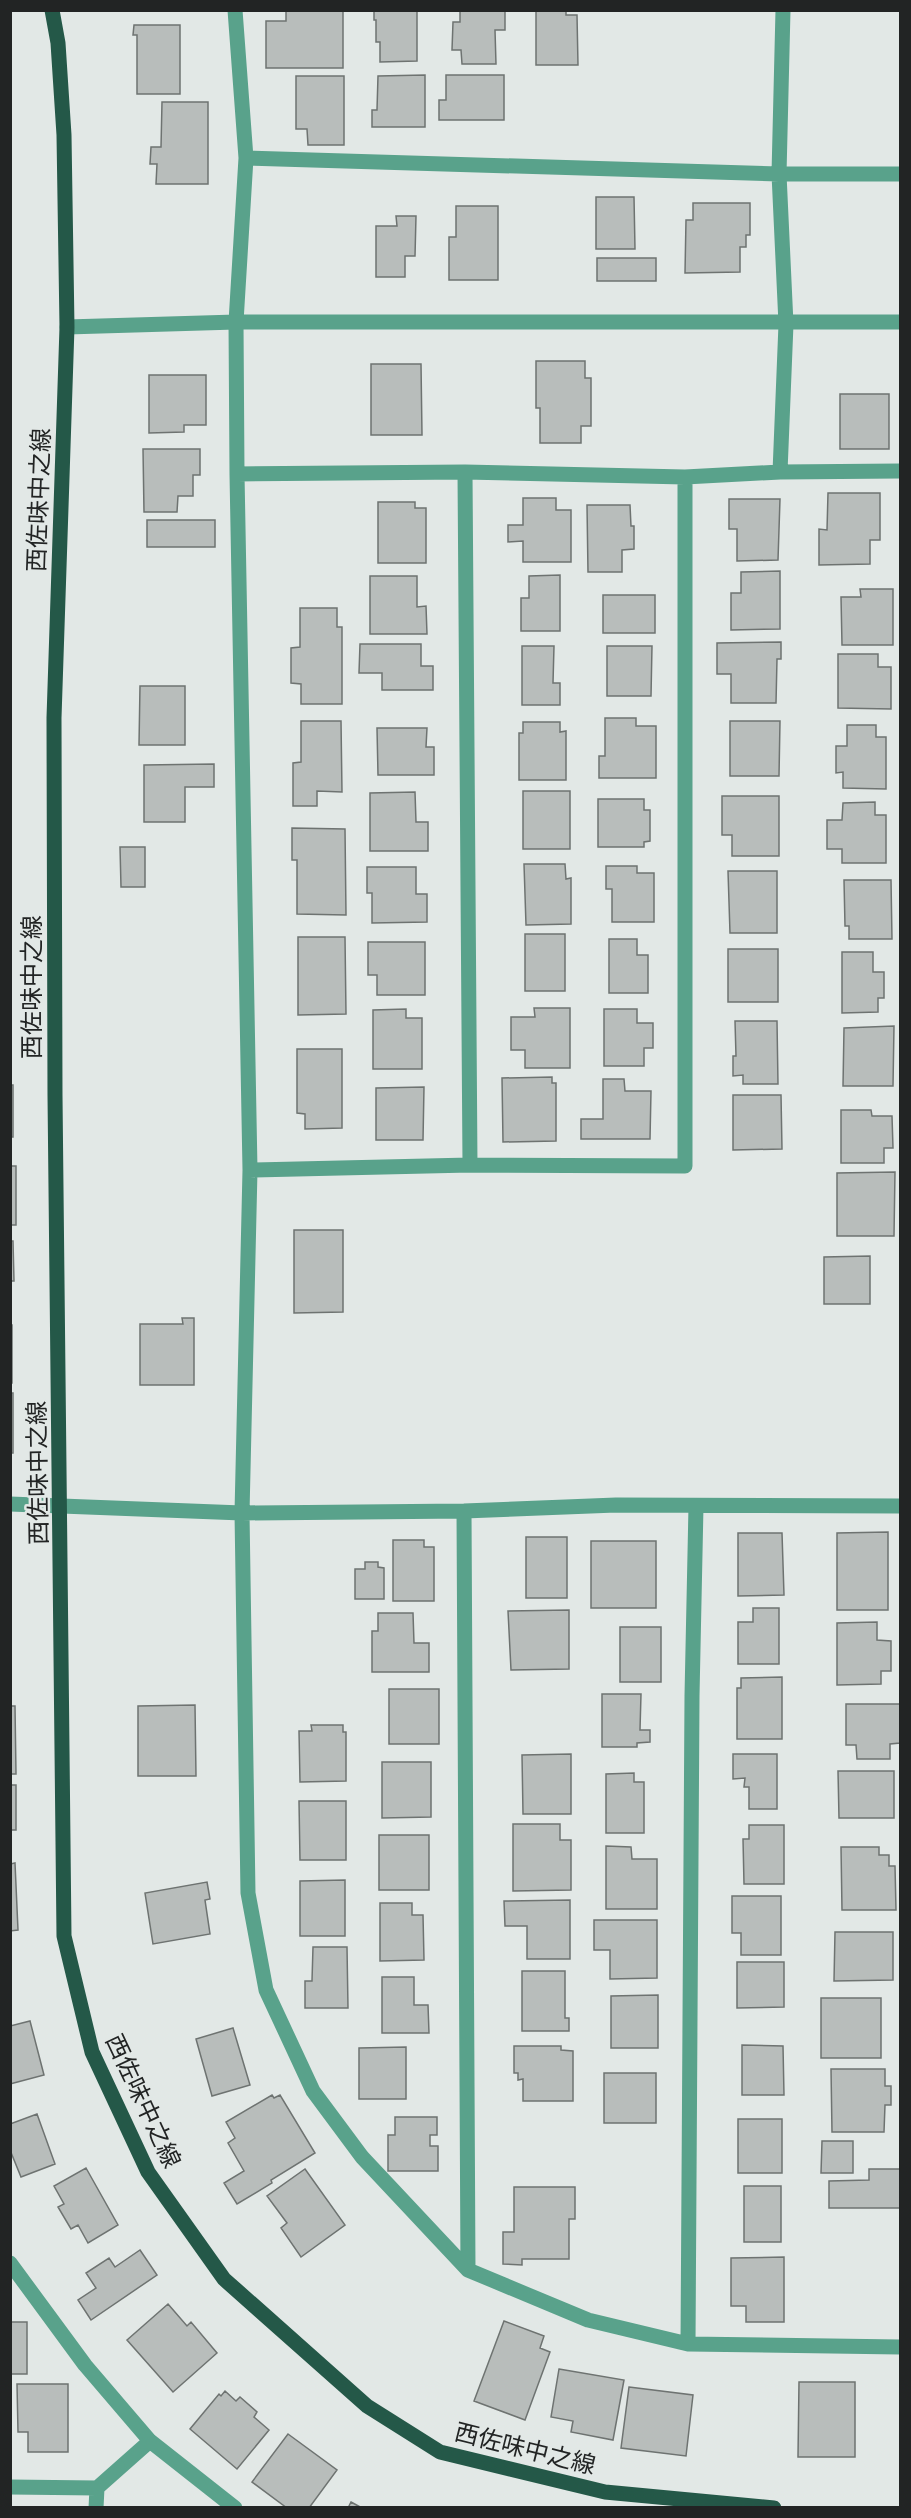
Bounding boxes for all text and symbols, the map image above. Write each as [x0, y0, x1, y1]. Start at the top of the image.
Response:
street label: 西佐味中之線 [18, 427, 59, 573]
street label: 西佐味中之線 [14, 915, 49, 1059]
street label: 西佐味中之線 [19, 1401, 56, 1545]
street label: 西佐味中之線 [97, 2028, 190, 2173]
street label: 西佐味中之線 [451, 2414, 599, 2483]

